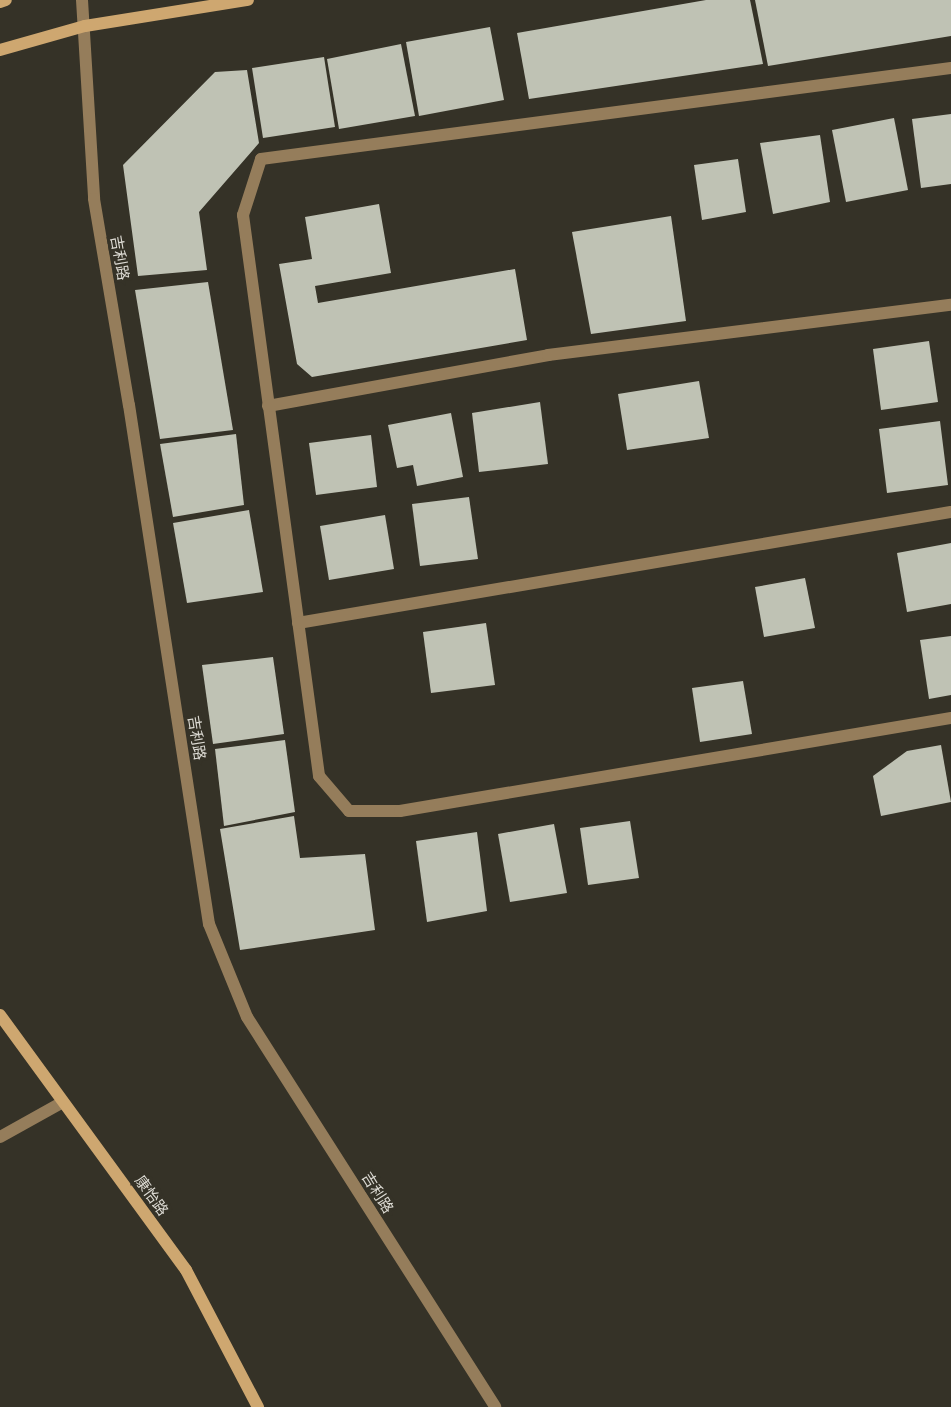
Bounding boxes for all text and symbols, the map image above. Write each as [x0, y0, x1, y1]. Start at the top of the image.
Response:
street label: 吉利路 [106, 234, 132, 282]
street label: 吉利路 [184, 714, 208, 762]
street label: 吉利路 [357, 1169, 397, 1217]
street label: 康怡路 [130, 1173, 172, 1219]

